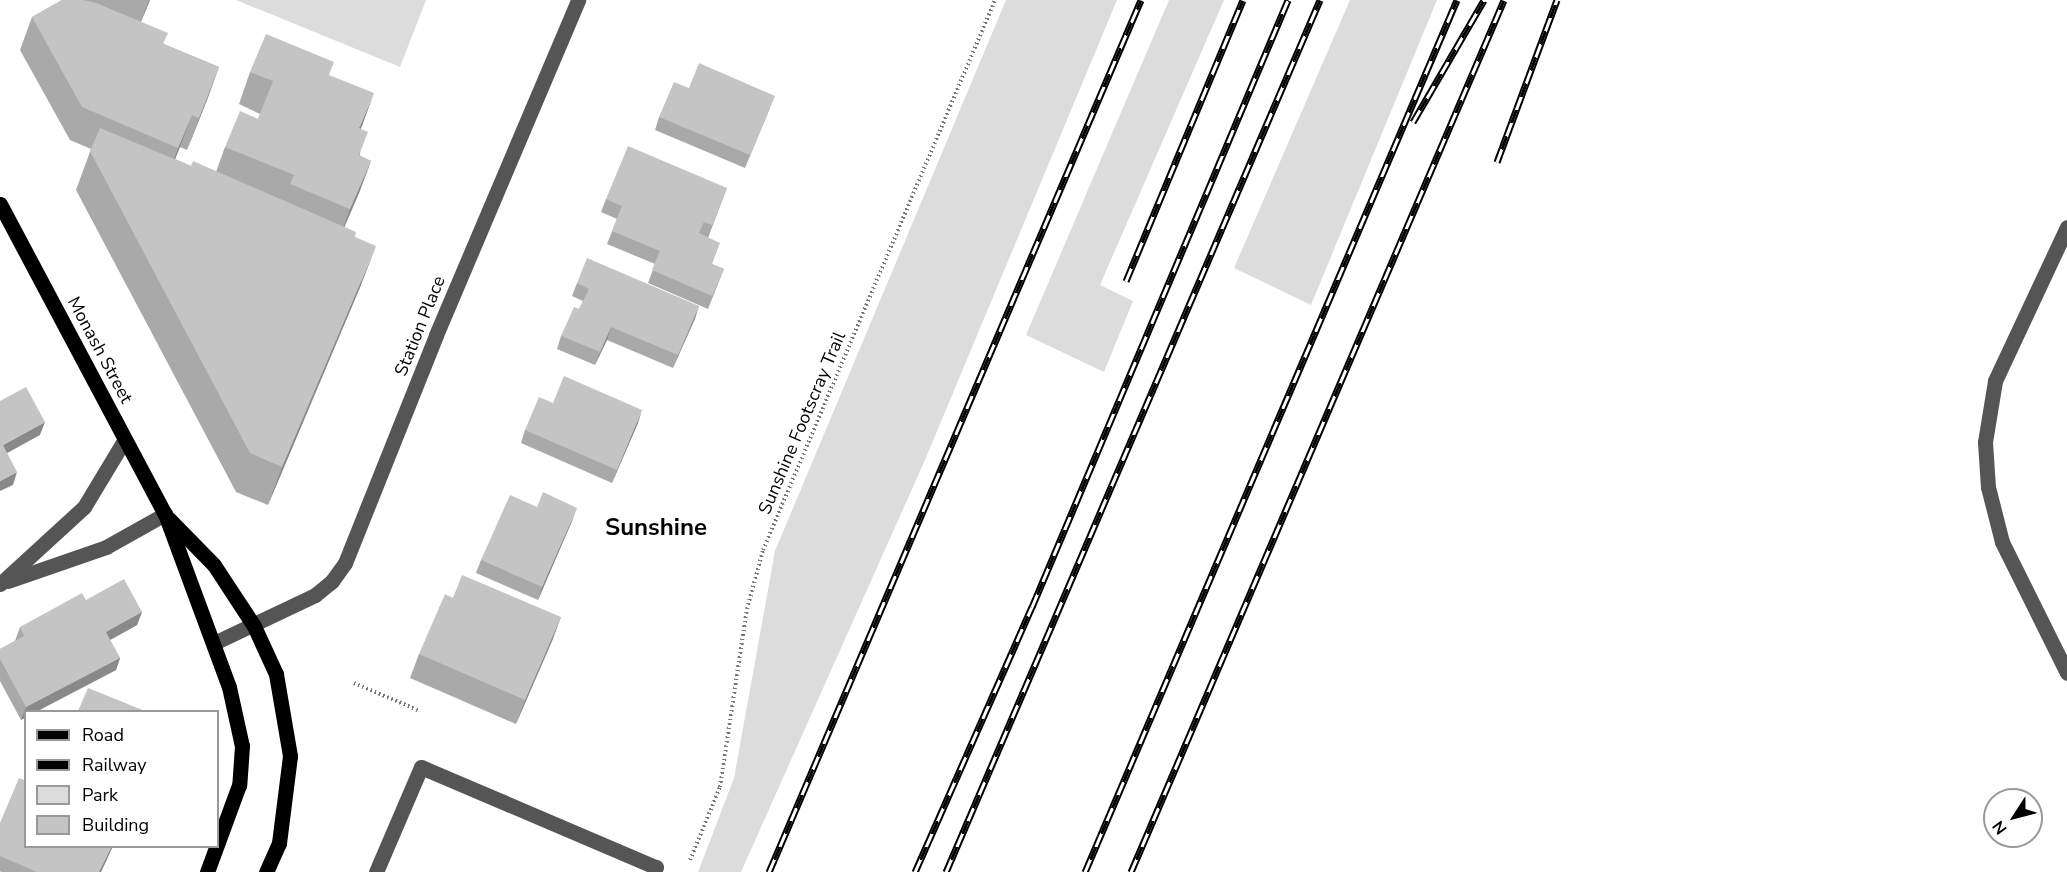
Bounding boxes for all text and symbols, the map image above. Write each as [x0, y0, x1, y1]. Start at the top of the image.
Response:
street label: Station Place [390, 273, 450, 379]
street label: Monash Street [63, 293, 137, 407]
street label: Sunshine Footscray Trail [754, 328, 850, 518]
district label: Sunshine [605, 514, 707, 542]
legend [24, 710, 219, 848]
text: Road [82, 723, 124, 747]
text: Railway [82, 753, 147, 777]
text: Park [82, 783, 118, 807]
north arrow [1983, 788, 2043, 848]
text: Building [82, 813, 149, 837]
text: N [1988, 816, 2012, 839]

